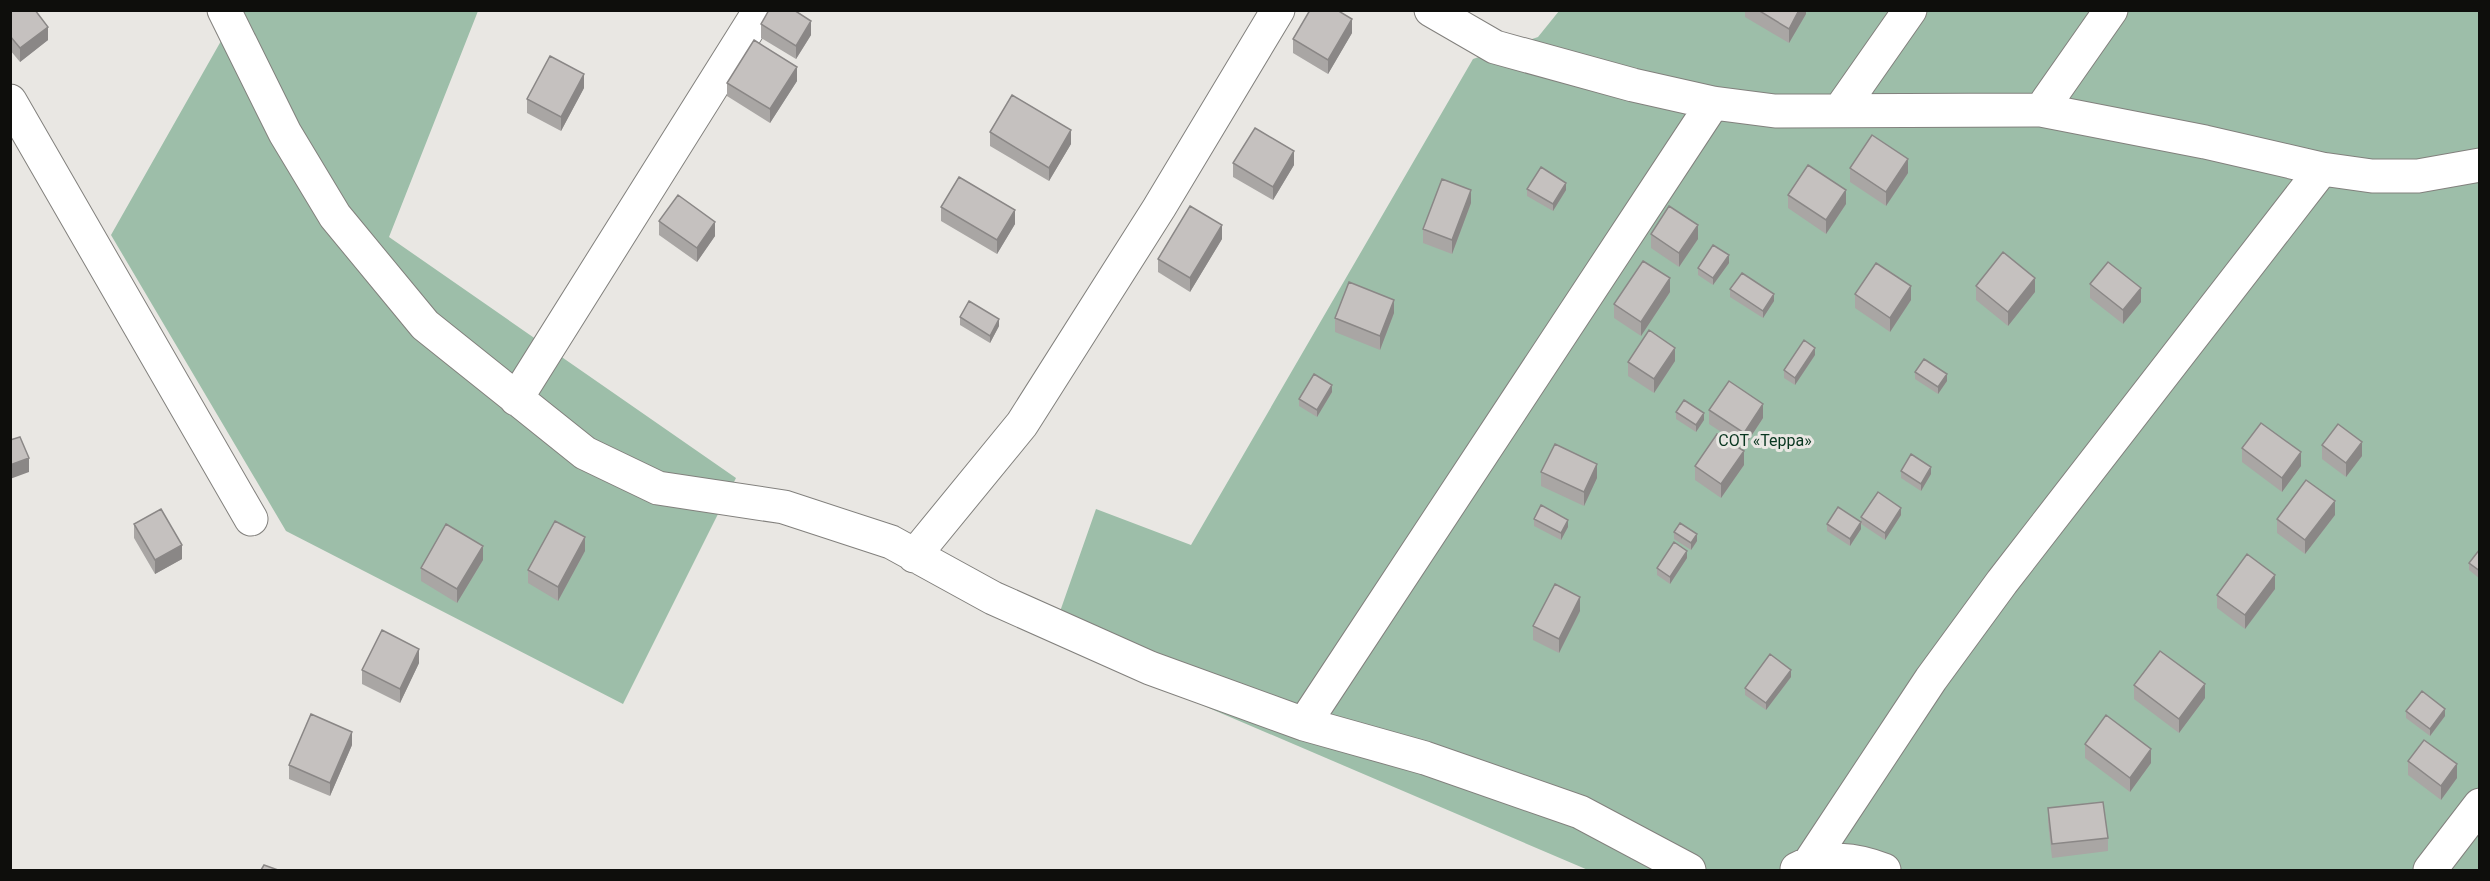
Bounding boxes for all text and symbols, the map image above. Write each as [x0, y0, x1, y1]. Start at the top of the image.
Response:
park label: СОТ «Терра» [1718, 431, 1812, 450]

